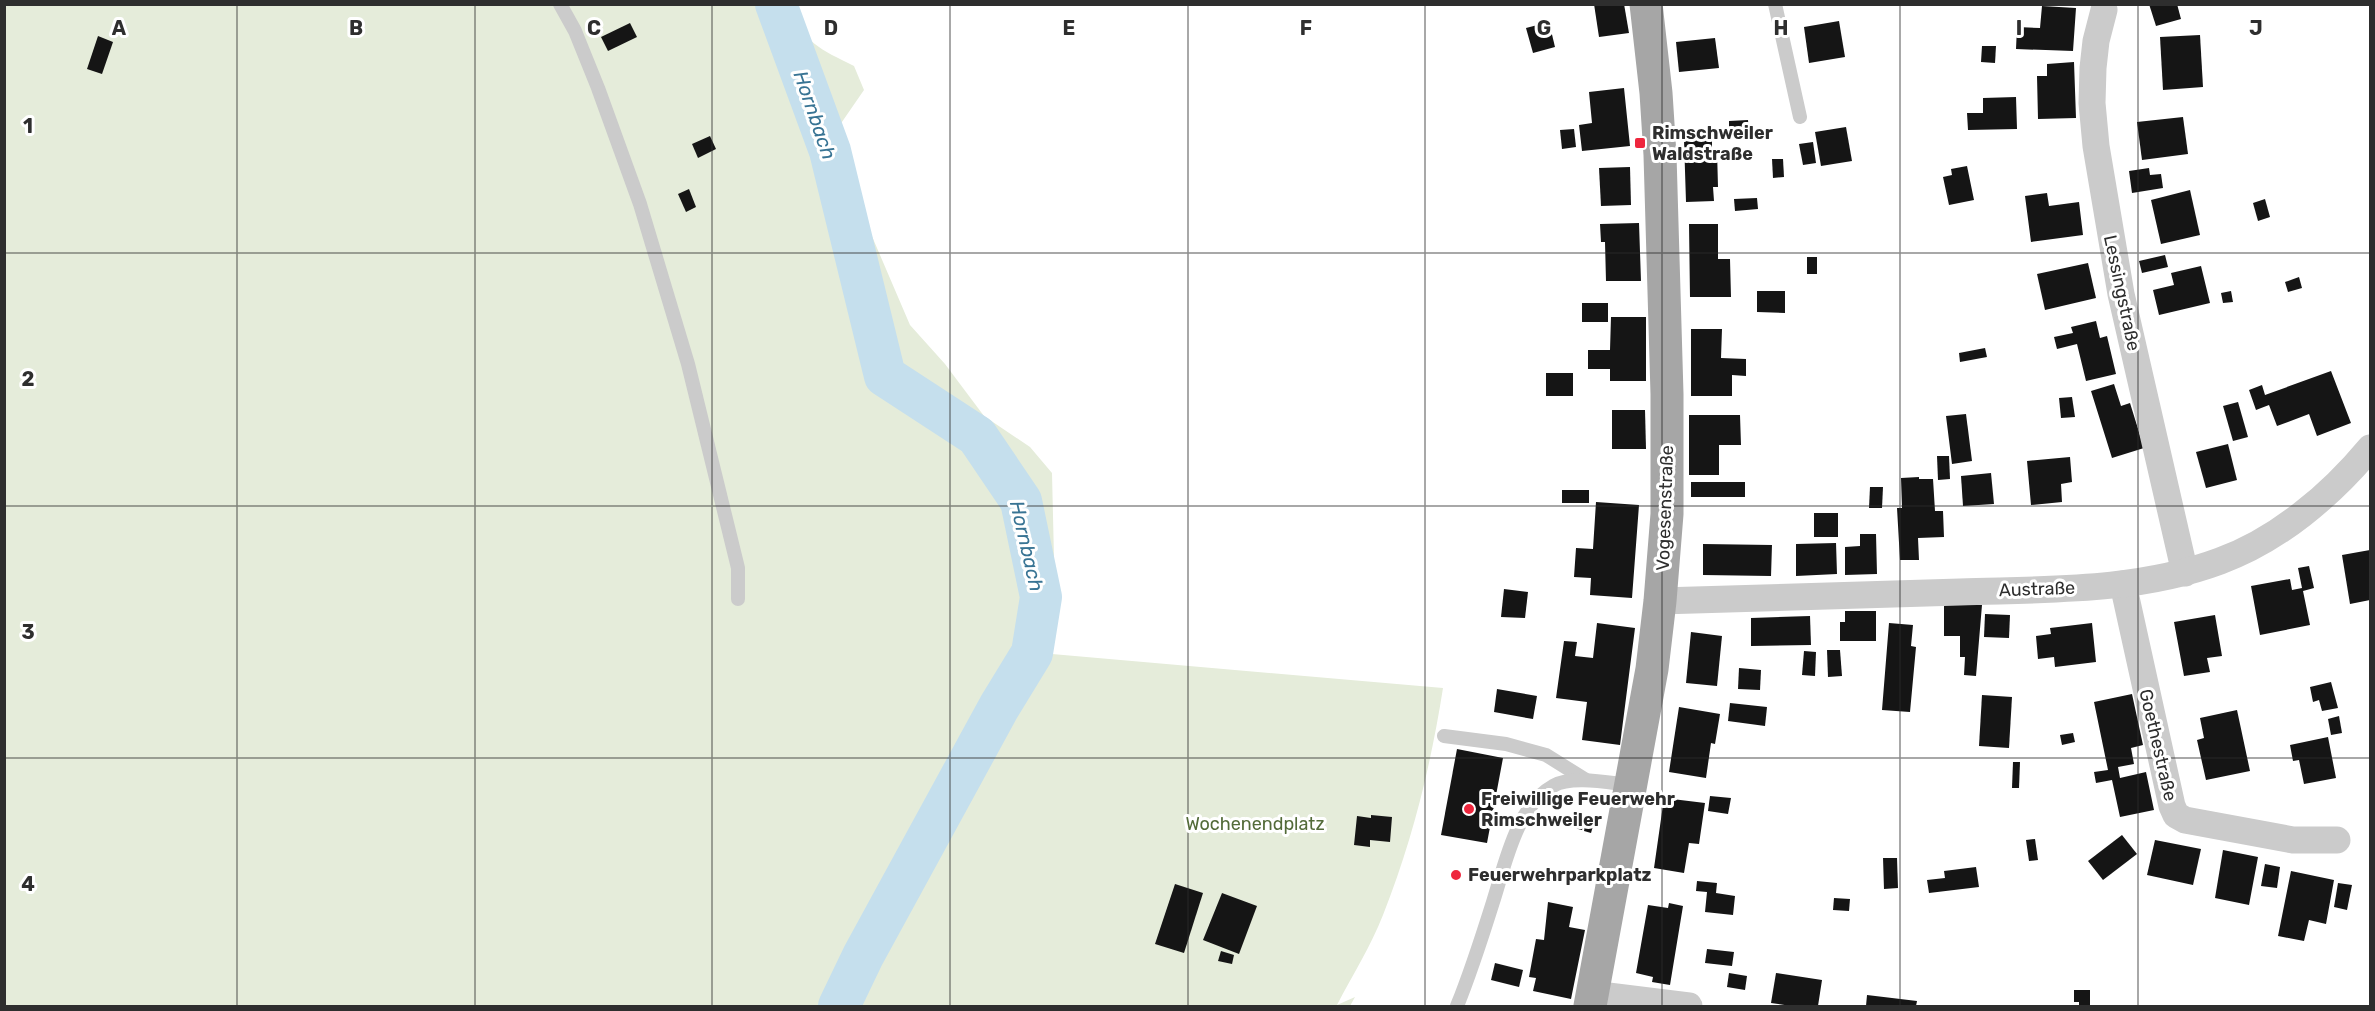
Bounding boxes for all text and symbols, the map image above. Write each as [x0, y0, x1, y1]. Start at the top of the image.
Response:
text: A [112, 16, 127, 40]
text: B [349, 16, 363, 40]
text: C [587, 16, 601, 40]
text: D [824, 16, 838, 40]
text: E [1063, 16, 1075, 40]
text: F [1300, 16, 1312, 40]
text: G [1537, 16, 1551, 40]
text: H [1774, 16, 1788, 40]
text: I [2016, 16, 2022, 40]
text: J [2249, 16, 2263, 40]
water label: Hornbach [789, 67, 841, 163]
text: 1 [23, 114, 33, 138]
place label: Rimschweiler Waldstraße [1652, 122, 1773, 165]
marker: Rimschweiler Waldstraße [1633, 136, 1647, 150]
street label: Lessingstraße [2099, 233, 2145, 353]
text: 2 [22, 367, 35, 391]
street label: Vogesenstraße [1652, 445, 1678, 571]
water label: Hornbach [1005, 498, 1049, 594]
street label: Austraße [1998, 577, 2076, 601]
text: 3 [21, 620, 35, 644]
street label: Goethestraße [2134, 687, 2182, 803]
place label: Freiwillige Feuerwehr Rimschweiler [1481, 788, 1675, 831]
marker: Freiwillige Feuerwehr Rimschweiler [1462, 802, 1476, 816]
park label: Wochenendplatz [1185, 813, 1325, 835]
place label: Feuerwehrparkplatz [1468, 864, 1652, 886]
marker: Feuerwehrparkplatz [1449, 868, 1463, 882]
text: 4 [21, 872, 35, 896]

